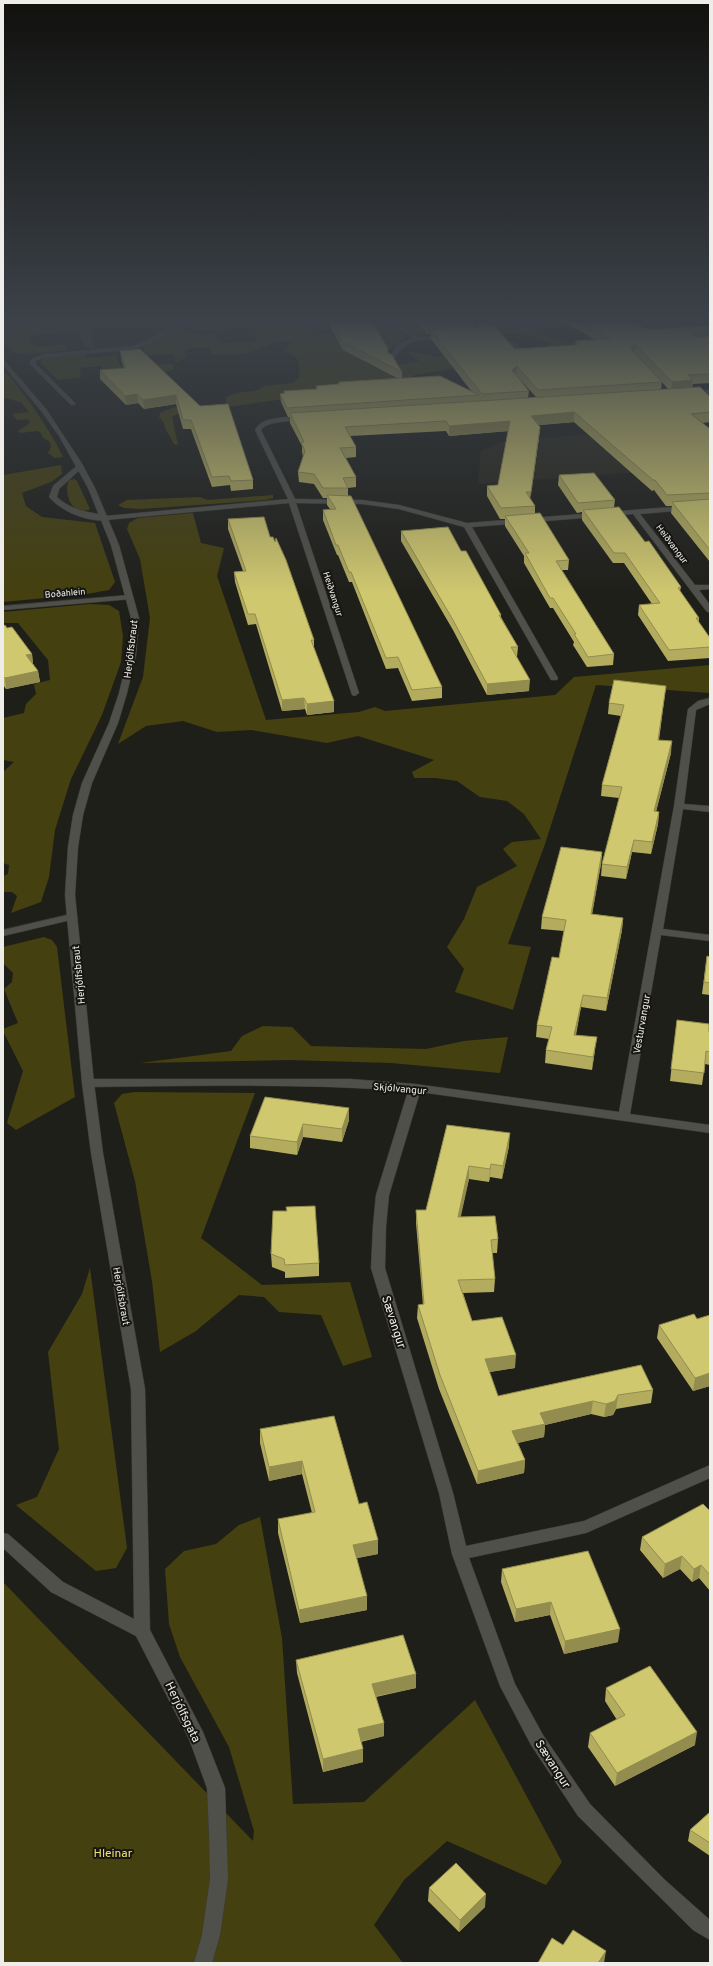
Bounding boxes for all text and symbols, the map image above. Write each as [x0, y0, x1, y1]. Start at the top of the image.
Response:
street label: Heiðvangur [653, 522, 690, 567]
street label: Heiðvangur [320, 570, 345, 618]
street label: Boðahlein [44, 586, 86, 601]
street label: Herjólfsbraut [121, 619, 142, 679]
street label: Herjólfsbraut [70, 945, 89, 1005]
street label: Vesturvangur [631, 994, 654, 1055]
street label: Skjólvangur [373, 1081, 427, 1098]
street label: Herjólfsbraut [109, 1266, 132, 1327]
street label: Sævangur [377, 1294, 409, 1351]
street label: Herjólfsgata [161, 1680, 204, 1745]
street label: Sævangur [531, 1737, 574, 1792]
park label: Hleinar [93, 1846, 133, 1862]

